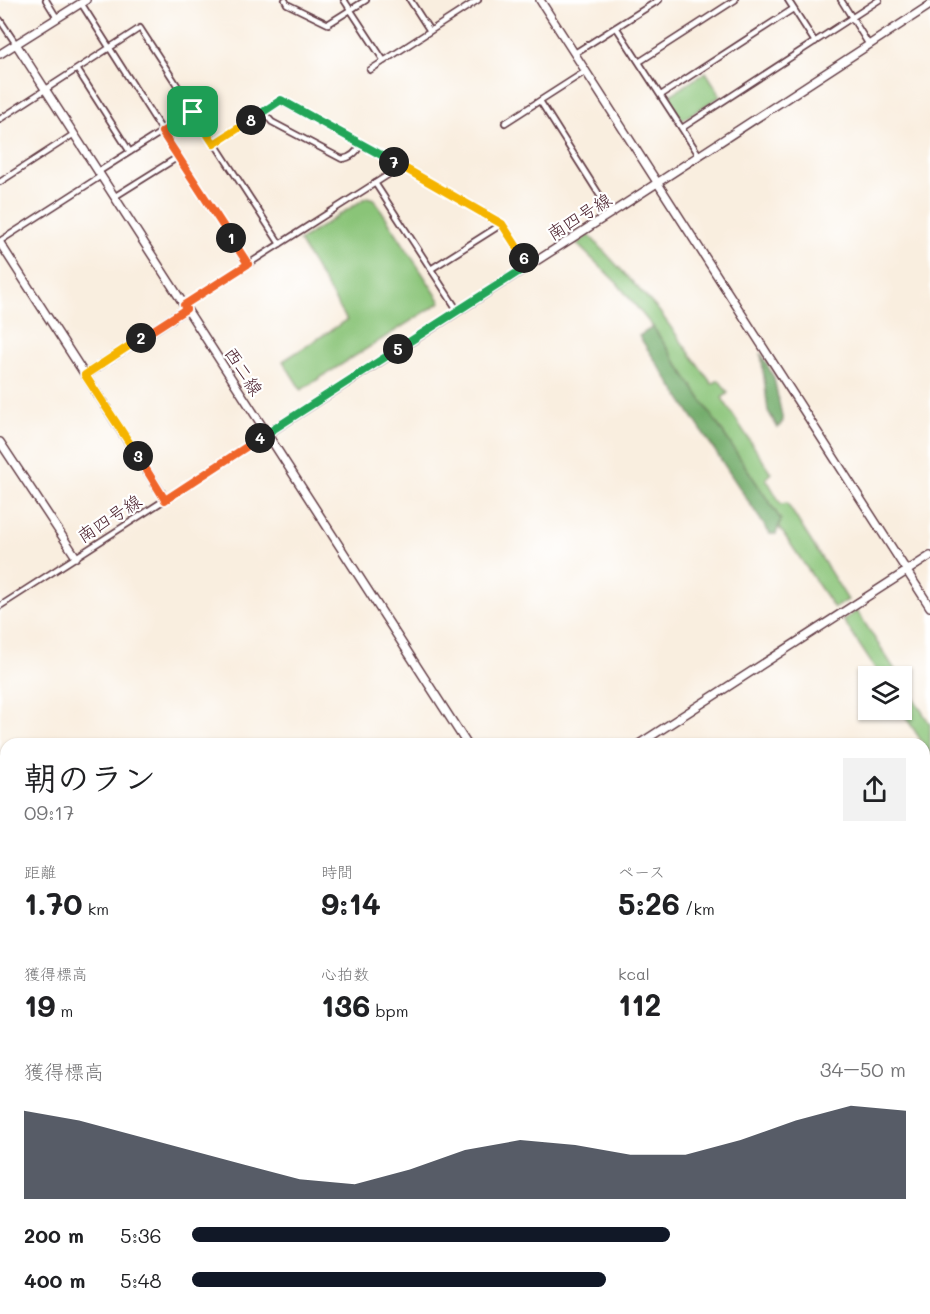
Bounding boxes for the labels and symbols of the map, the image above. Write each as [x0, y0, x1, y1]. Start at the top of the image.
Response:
pin [167, 86, 218, 137]
pin: 8 [236, 105, 266, 135]
pin: 7 [379, 147, 409, 177]
street label: 南四号線 [542, 187, 616, 245]
pin: 1 [216, 223, 246, 253]
pin: 6 [509, 243, 539, 273]
pin: 2 [126, 323, 156, 353]
pin: 5 [383, 334, 413, 364]
street label: 西二線 [219, 342, 269, 400]
pin: 4 [245, 423, 275, 453]
pin: 3 [123, 441, 153, 471]
street label: 南四号線 [72, 488, 146, 548]

